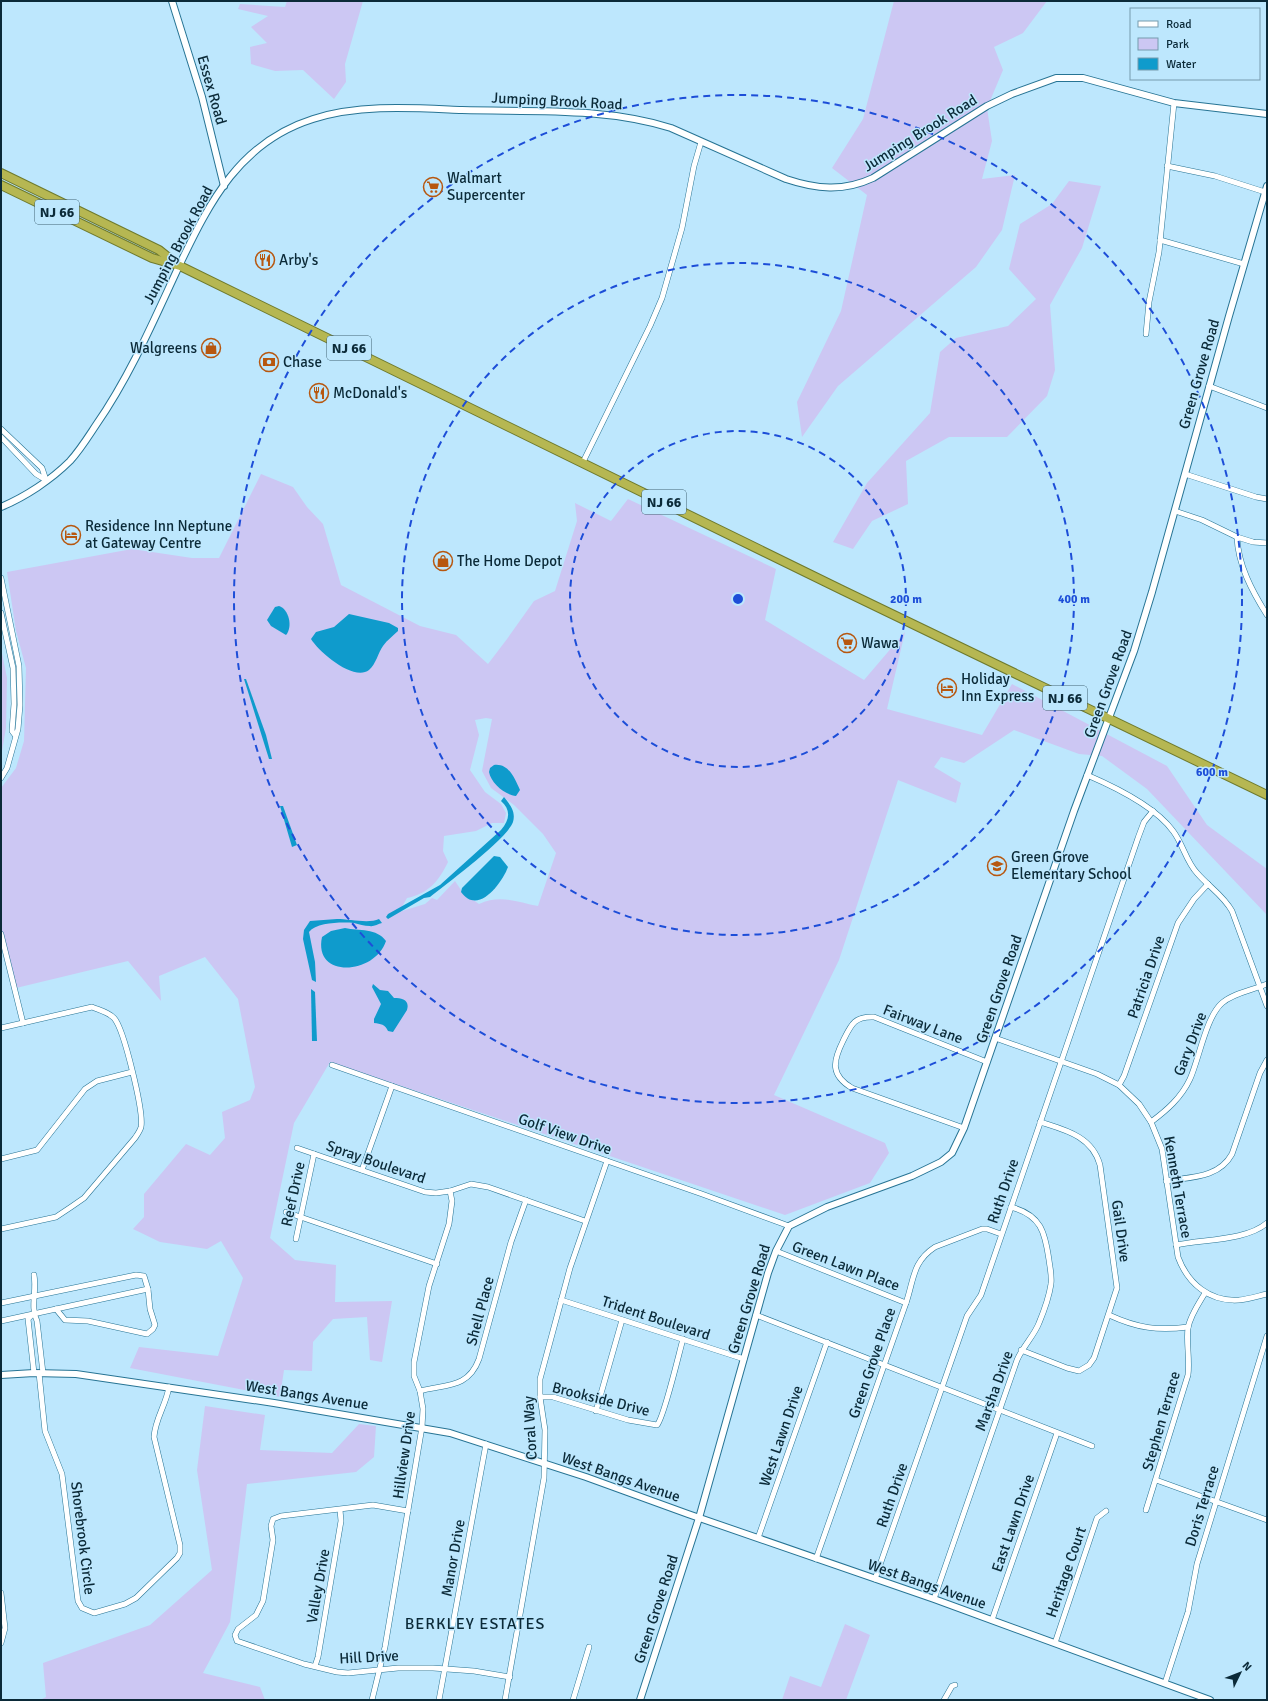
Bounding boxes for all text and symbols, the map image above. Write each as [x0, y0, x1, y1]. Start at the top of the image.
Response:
legend [1130, 8, 1260, 80]
text: Road [1166, 17, 1192, 32]
text: Park [1166, 37, 1189, 52]
street label: Essex Road [194, 53, 231, 127]
text: Water [1166, 57, 1197, 72]
street label: Jumping Brook Road [491, 89, 623, 113]
street label: Jumping Brook Road [860, 91, 980, 175]
place label: Walmart Supercenter [447, 169, 526, 204]
supermarket icon: Walmart Supercenter [422, 176, 444, 198]
street label: Jumping Brook Road [139, 183, 217, 307]
road number: NJ 66 [35, 200, 79, 224]
restaurant icon: Arby's [254, 249, 276, 271]
place label: Arby's [279, 251, 319, 269]
street label: Green Grove Road [1175, 317, 1223, 431]
road number: NJ 66 [327, 336, 371, 360]
shop icon: Walgreens [200, 337, 222, 359]
place label: Walgreens [130, 339, 197, 357]
bank icon: Chase [258, 351, 280, 373]
place label: Chase [283, 353, 322, 371]
restaurant icon: McDonald's [308, 382, 330, 404]
place label: McDonald's [333, 384, 408, 402]
road number: NJ 66 [642, 490, 686, 514]
place label: Residence Inn Neptune at Gateway Centre [85, 517, 232, 552]
hotel icon: Residence Inn Neptune at Gateway Centre [60, 524, 82, 546]
shop icon: The Home Depot [432, 550, 454, 572]
place label: The Home Depot [457, 552, 562, 570]
centre of rings [731, 592, 745, 606]
text: 200 m [890, 592, 922, 607]
text: 400 m [1058, 592, 1090, 607]
street label: Green Grove Road [1080, 628, 1136, 740]
supermarket icon: Wawa [836, 632, 858, 654]
place label: Wawa [861, 634, 899, 652]
place label: Holiday Inn Express [961, 670, 1035, 705]
hotel icon: Holiday Inn Express [936, 677, 958, 699]
road number: NJ 66 [1043, 686, 1087, 710]
text: 600 m [1196, 765, 1228, 780]
place label: Green Grove Elementary School [1011, 848, 1132, 883]
school or university icon: Green Grove Elementary School [986, 855, 1008, 877]
street label: Green Grove Road [972, 932, 1026, 1046]
street label: Patricia Drive [1123, 933, 1169, 1021]
street label: Fairway Lane [880, 1000, 966, 1048]
street label: Gary Drive [1170, 1009, 1210, 1079]
street label: Golf View Drive [516, 1110, 614, 1158]
street label: Kenneth Terrace [1160, 1135, 1196, 1239]
street label: Spray Boulevard [324, 1137, 428, 1187]
street label: Ruth Drive [984, 1156, 1022, 1226]
street label: Reef Drive [277, 1160, 309, 1228]
street label: Gail Drive [1108, 1199, 1134, 1263]
street label: Green Lawn Place [790, 1237, 902, 1295]
street label: Green Grove Road [724, 1242, 774, 1356]
street label: Shell Place [462, 1274, 498, 1348]
street label: Trident Boulevard [599, 1292, 713, 1344]
street label: Green Grove Place [845, 1305, 899, 1421]
street label: Marsha Drive [971, 1348, 1017, 1434]
street label: Stephen Terrace [1138, 1369, 1184, 1473]
street label: West Bangs Avenue [244, 1376, 370, 1414]
street label: Brookside Drive [550, 1378, 652, 1420]
street label: West Lawn Drive [755, 1383, 807, 1489]
street label: Coral Way [519, 1396, 541, 1460]
street label: Hillview Drive [389, 1410, 419, 1500]
street label: West Bangs Avenue [559, 1448, 683, 1506]
street label: Ruth Drive [873, 1460, 911, 1530]
street label: Doris Terrace [1181, 1463, 1223, 1549]
street label: East Lawn Drive [988, 1472, 1038, 1574]
street label: Shorebrook Circle [67, 1480, 99, 1596]
street label: Manor Drive [437, 1518, 469, 1598]
street label: Heritage Court [1042, 1524, 1090, 1620]
street label: Valley Drive [303, 1547, 333, 1625]
street label: Green Grove Road [630, 1552, 682, 1666]
street label: West Bangs Avenue [865, 1555, 989, 1613]
district label: BERKLEY ESTATES [405, 1614, 545, 1634]
street label: Hill Drive [339, 1646, 399, 1668]
north arrow [1220, 1653, 1260, 1693]
text: N [1240, 1659, 1254, 1674]

